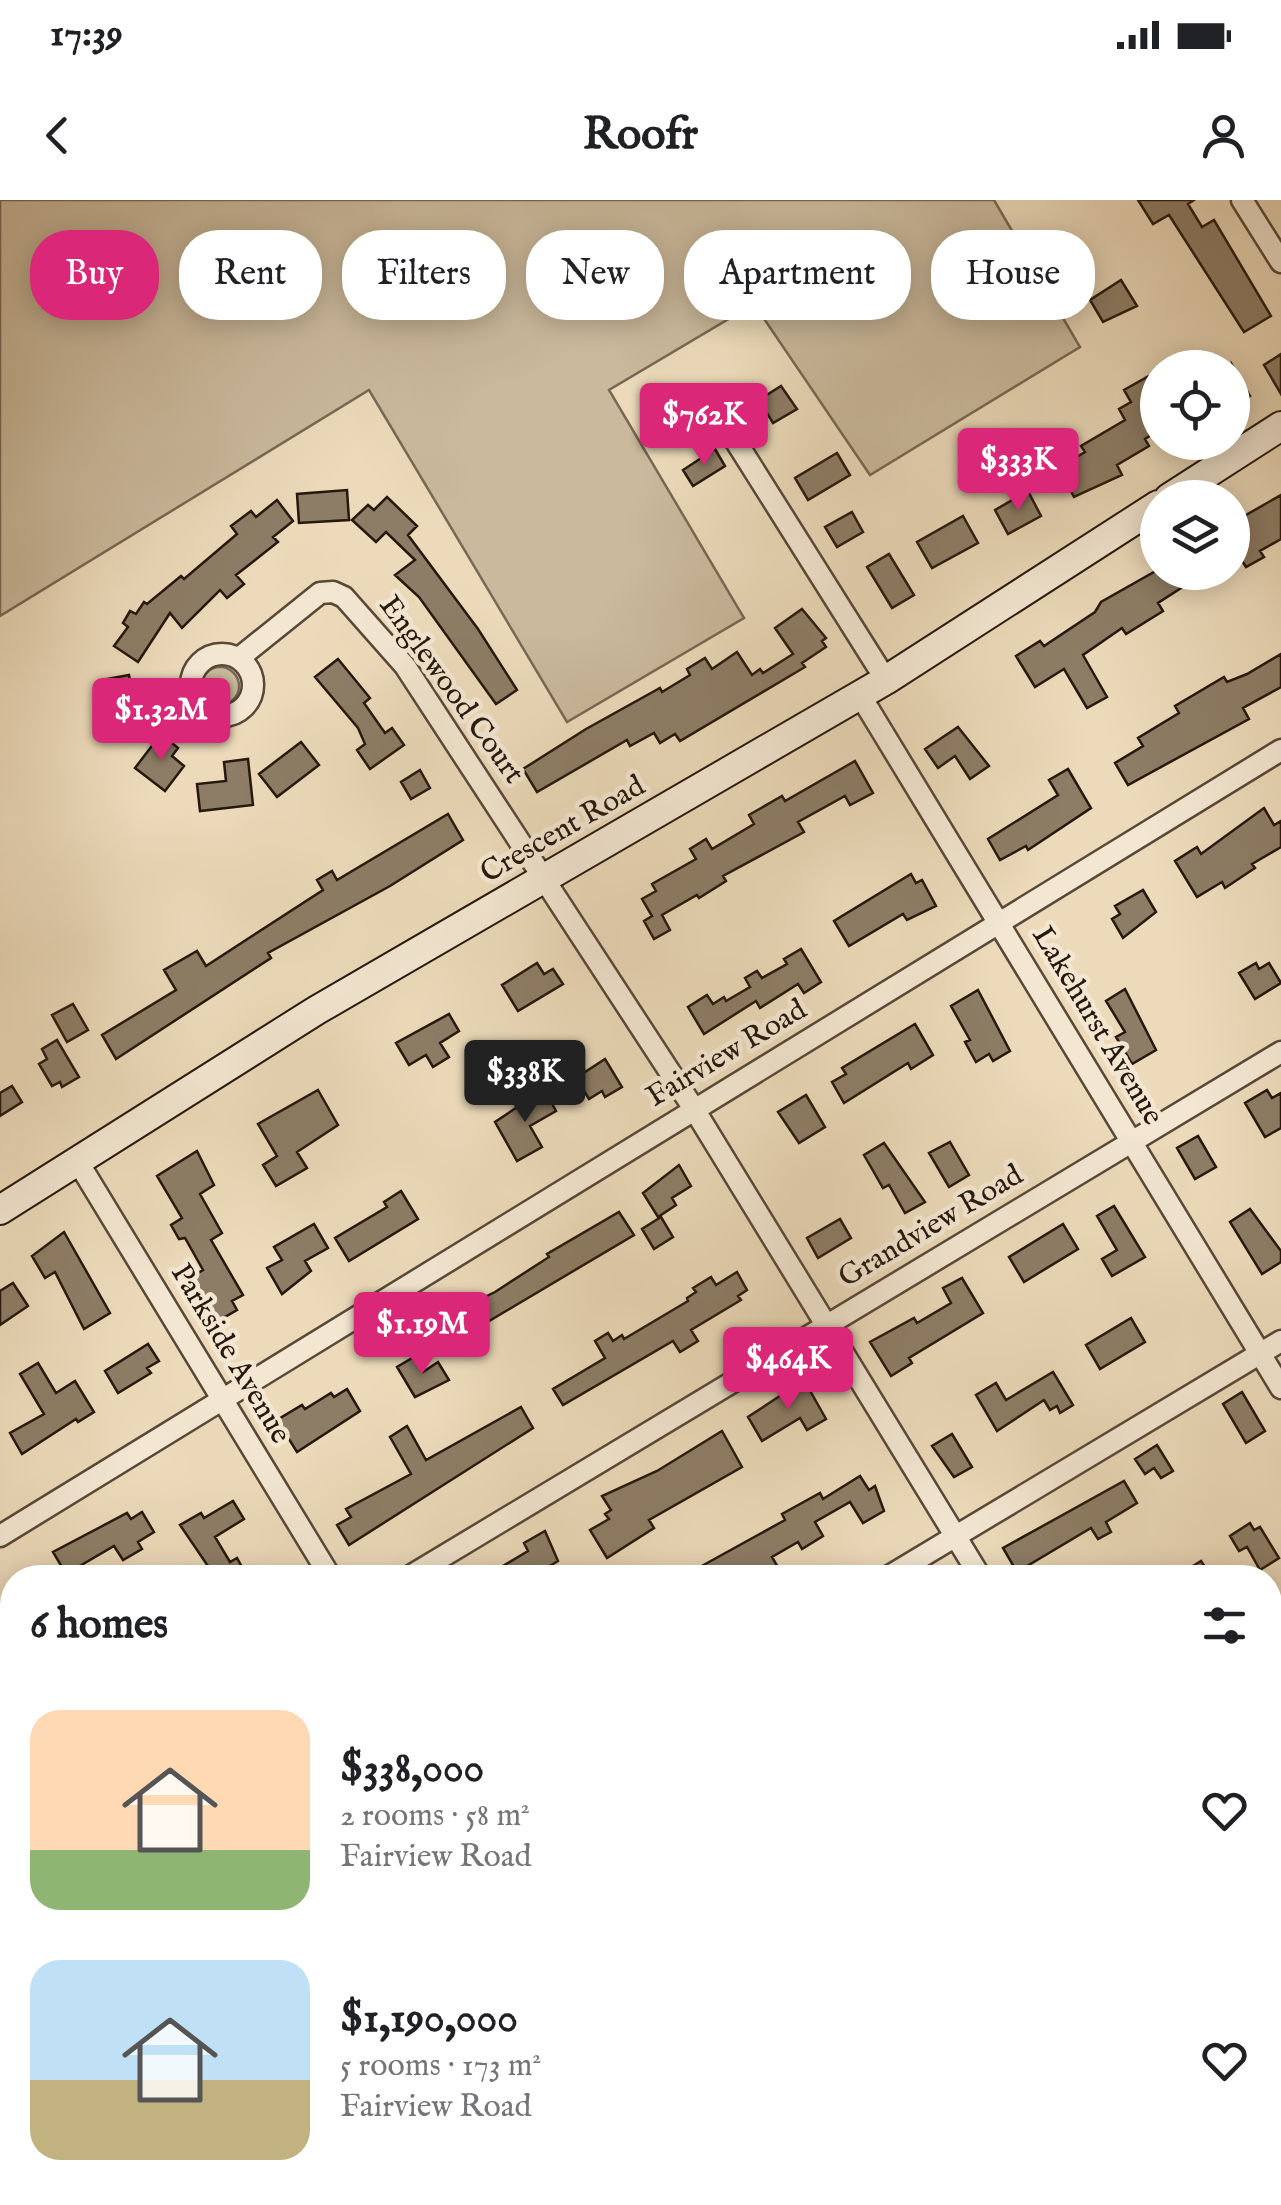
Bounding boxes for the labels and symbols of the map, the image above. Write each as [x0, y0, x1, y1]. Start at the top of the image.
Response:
pin: $762K [634, 383, 774, 468]
pin: $333K [948, 428, 1088, 513]
street label: Englewood Court [370, 588, 532, 792]
pin: $1.32M [80, 678, 242, 763]
street label: Crescent Road [474, 767, 653, 892]
street label: Lakehurst Avenue [1023, 920, 1171, 1132]
street label: Fairview Road [640, 991, 815, 1117]
pin: $338K [455, 1040, 595, 1125]
street label: Grandview Road [832, 1156, 1031, 1297]
street label: Parkside Avenue [161, 1257, 299, 1451]
pin: $1.19M [341, 1292, 503, 1377]
pin: $464K [718, 1327, 858, 1412]

